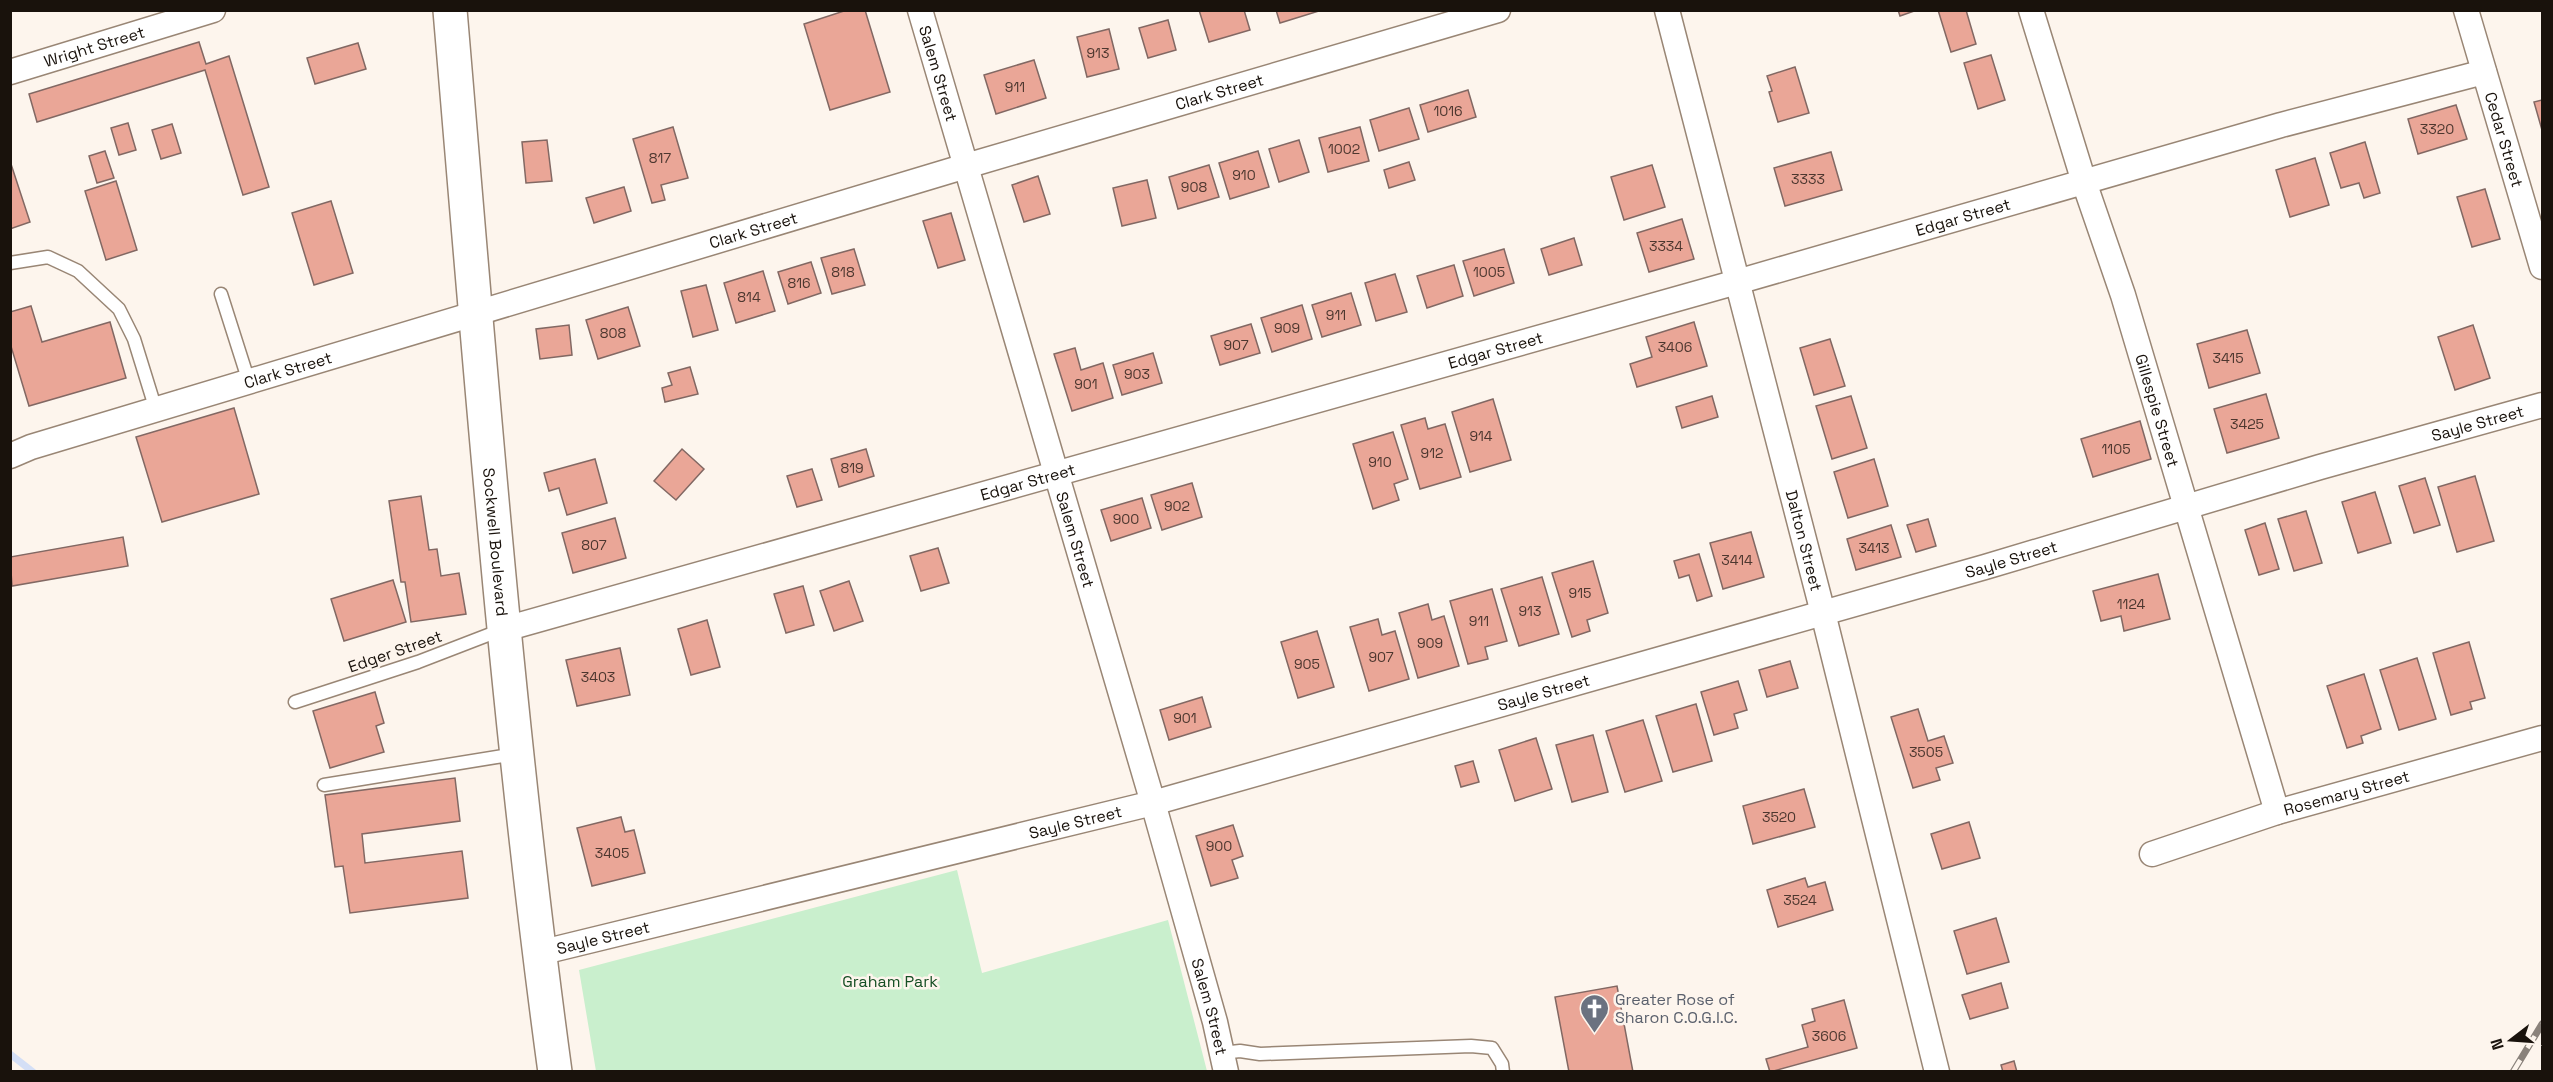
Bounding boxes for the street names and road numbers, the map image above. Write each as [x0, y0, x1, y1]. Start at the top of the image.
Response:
street label: Wright Street [41, 22, 147, 72]
street label: Salem Street [914, 23, 962, 124]
street label: Clark Street [1173, 69, 1266, 115]
street label: Cedar Street [2480, 89, 2528, 190]
street label: Edgar Street [1913, 194, 2013, 241]
street label: Clark Street [707, 207, 800, 254]
street label: Edgar Street [1446, 327, 1546, 374]
street label: Clark Street [241, 347, 335, 393]
street label: Gillespie Street [2130, 352, 2184, 470]
street label: Sayle Street [2429, 401, 2526, 446]
street label: Edgar Street [978, 459, 1078, 506]
street label: Sockwell Boulevard [478, 467, 513, 617]
street label: Dalton Street [1781, 488, 1827, 593]
street label: Salem Street [1051, 489, 1099, 590]
street label: Sayle Street [1963, 536, 2060, 583]
street label: Edger Street [345, 626, 445, 677]
street label: Sayle Street [1495, 670, 1592, 716]
street label: Rosemary Street [2281, 766, 2412, 821]
street label: Sayle Street [1027, 801, 1124, 844]
street label: Sayle Street [555, 916, 652, 959]
street label: Salem Street [1187, 956, 1232, 1057]

